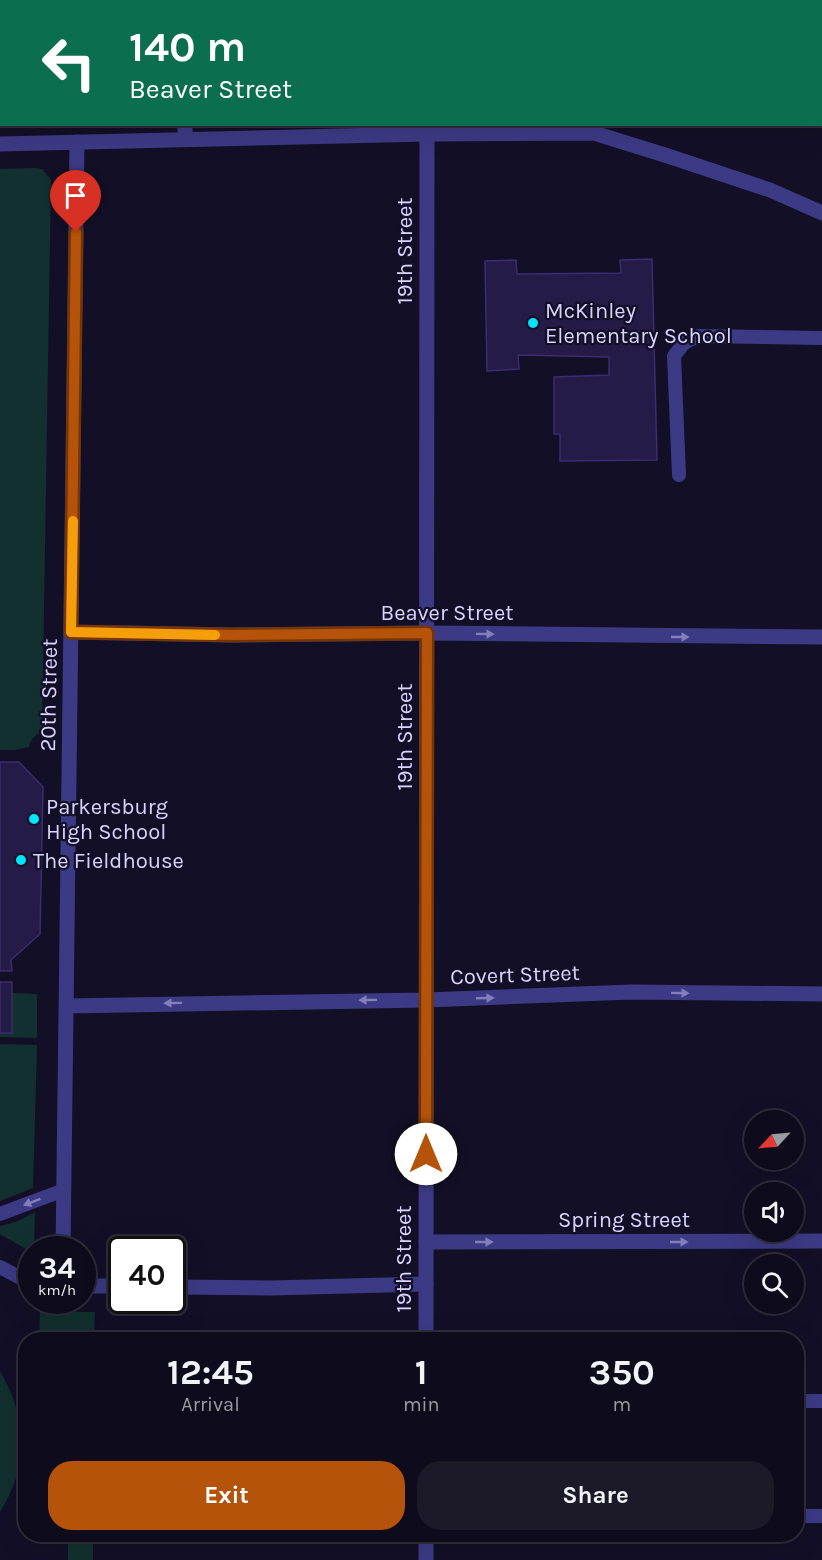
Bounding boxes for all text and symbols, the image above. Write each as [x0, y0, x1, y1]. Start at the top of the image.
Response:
text: 140 m [129, 22, 246, 72]
icon: left [30, 24, 108, 102]
text: Beaver Street [129, 73, 292, 105]
pin [50, 170, 101, 232]
icon: arrive [59, 179, 92, 212]
street label: 19th Street [392, 197, 418, 305]
place label: McKinley Elementary School [545, 298, 732, 349]
marker: McKinley Elementary School [526, 316, 540, 330]
street label: Beaver Street [380, 600, 514, 626]
one-way arrow [476, 629, 495, 639]
one-way arrow [671, 632, 690, 642]
street label: 20th Street [35, 638, 63, 752]
street label: 19th Street [392, 683, 418, 791]
place label: Parkersburg High School [46, 794, 168, 845]
marker: Parkersburg High School [27, 812, 41, 826]
place label: The Fieldhouse [33, 848, 184, 874]
marker: The Fieldhouse [14, 853, 28, 867]
street label: Covert Street [450, 960, 580, 990]
one-way arrow [670, 988, 689, 997]
one-way arrow [475, 993, 494, 1002]
one-way arrow [358, 995, 377, 1005]
one-way arrow [163, 998, 182, 1008]
north arrow [744, 1110, 804, 1170]
map controls [744, 1110, 804, 1314]
position arrow [394, 1122, 458, 1186]
button: sound [744, 1182, 804, 1242]
one-way arrow [23, 1198, 41, 1207]
street label: 19th Street [391, 1205, 417, 1313]
street label: Spring Street [558, 1207, 690, 1233]
speed limit sign: 40 [108, 1236, 186, 1314]
one-way arrow [475, 1237, 494, 1247]
one-way arrow [670, 1237, 689, 1247]
text: 34 [39, 1250, 75, 1286]
button: search [744, 1254, 804, 1314]
text: km/h [38, 1281, 76, 1299]
text: 12:45 [167, 1351, 254, 1393]
text: 1 [415, 1351, 428, 1393]
text: 350 [589, 1351, 655, 1393]
text: Arrival [181, 1393, 240, 1416]
text: min [403, 1393, 440, 1416]
text: m [612, 1393, 631, 1416]
button: Exit [48, 1461, 405, 1530]
button: Share [417, 1461, 774, 1530]

